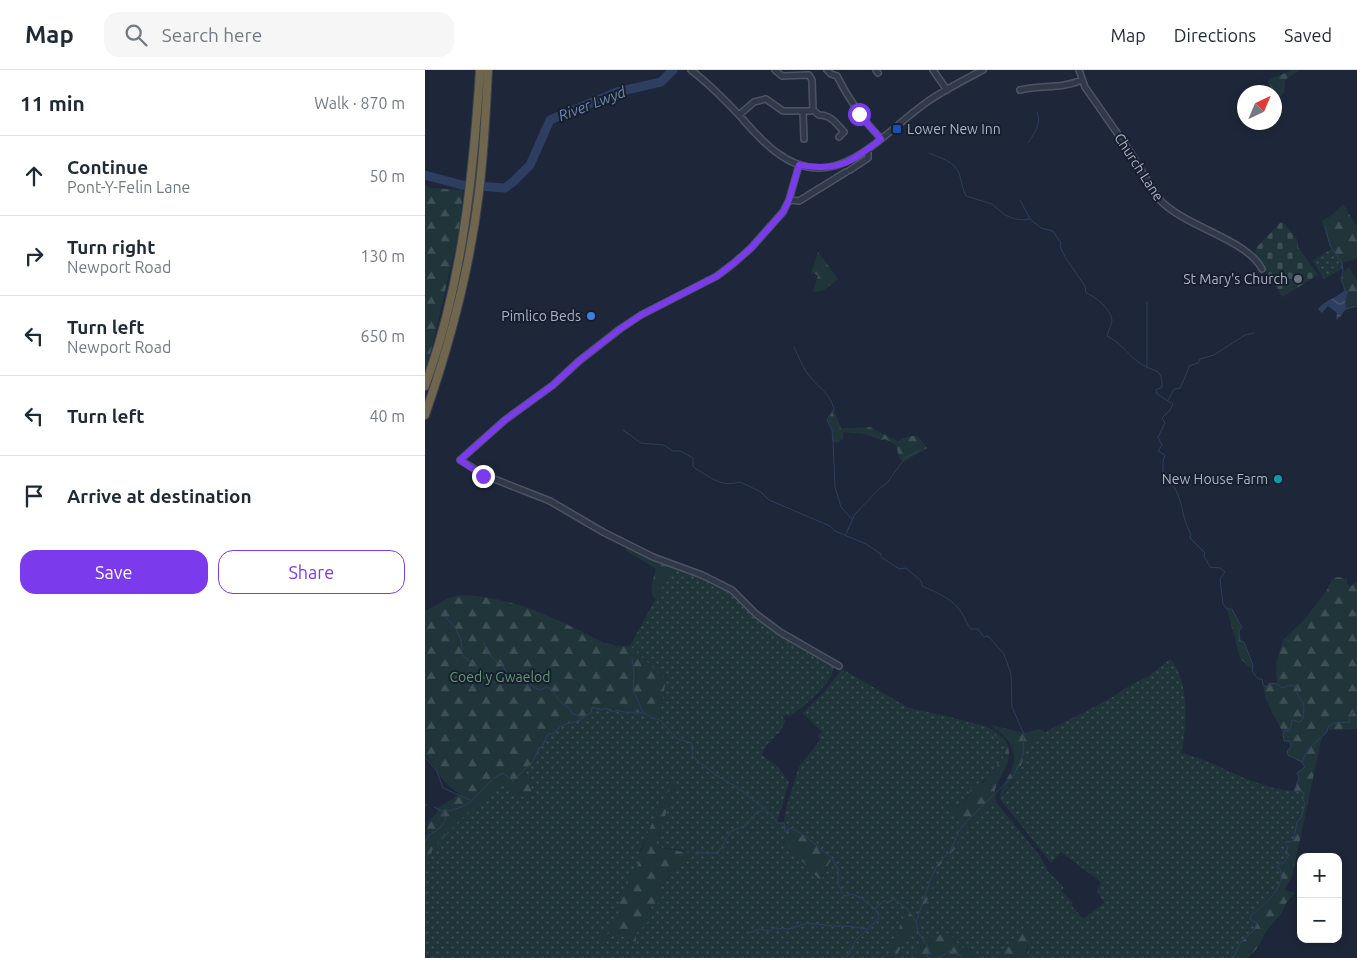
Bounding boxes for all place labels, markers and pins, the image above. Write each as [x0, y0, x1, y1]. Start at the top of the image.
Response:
place label: Lower New Inn [907, 121, 1001, 137]
marker: Lower New Inn [891, 123, 903, 135]
place label: St Mary's Church [1183, 271, 1288, 287]
marker: St Mary's Church [1292, 273, 1304, 285]
place label: Pimlico Beds [501, 308, 581, 324]
marker: Pimlico Beds [585, 310, 597, 322]
place label: New House Farm [1162, 471, 1268, 487]
marker: New House Farm [1272, 473, 1284, 485]

